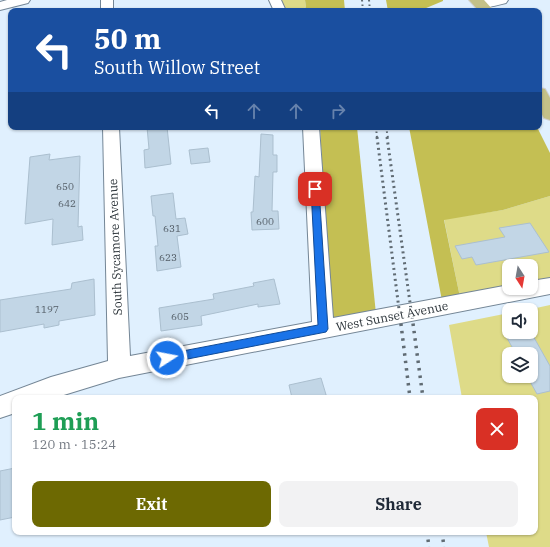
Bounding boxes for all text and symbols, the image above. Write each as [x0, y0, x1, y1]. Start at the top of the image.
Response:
text: 50 m [94, 20, 161, 57]
icon: left [28, 24, 80, 76]
text: South Willow Street [94, 56, 260, 79]
icon: left [201, 100, 223, 122]
icon: ahead [243, 100, 265, 122]
icon: ahead [285, 100, 307, 122]
icon: right [327, 100, 349, 122]
pin [298, 172, 332, 206]
street label: South Sycamore Avenue [105, 178, 125, 316]
icon: arrive [304, 178, 326, 200]
house number: 650 [56, 180, 74, 193]
house number: 642 [58, 197, 76, 210]
house number: 600 [256, 215, 274, 228]
house number: 631 [163, 222, 181, 235]
house number: 623 [159, 251, 177, 264]
north arrow [502, 259, 538, 295]
map controls [502, 259, 538, 383]
street label: West Sunset Avenue [335, 298, 449, 334]
house number: 1197 [35, 303, 59, 316]
button: sound [502, 303, 538, 339]
house number: 605 [171, 310, 189, 323]
position arrow [146, 337, 188, 379]
button: layers [502, 347, 538, 383]
text: 1 min [32, 405, 99, 437]
button: close [476, 408, 518, 450]
text: 120 m · 15:24 [32, 436, 116, 453]
button: Exit [32, 481, 271, 527]
button: Share [279, 481, 518, 527]

